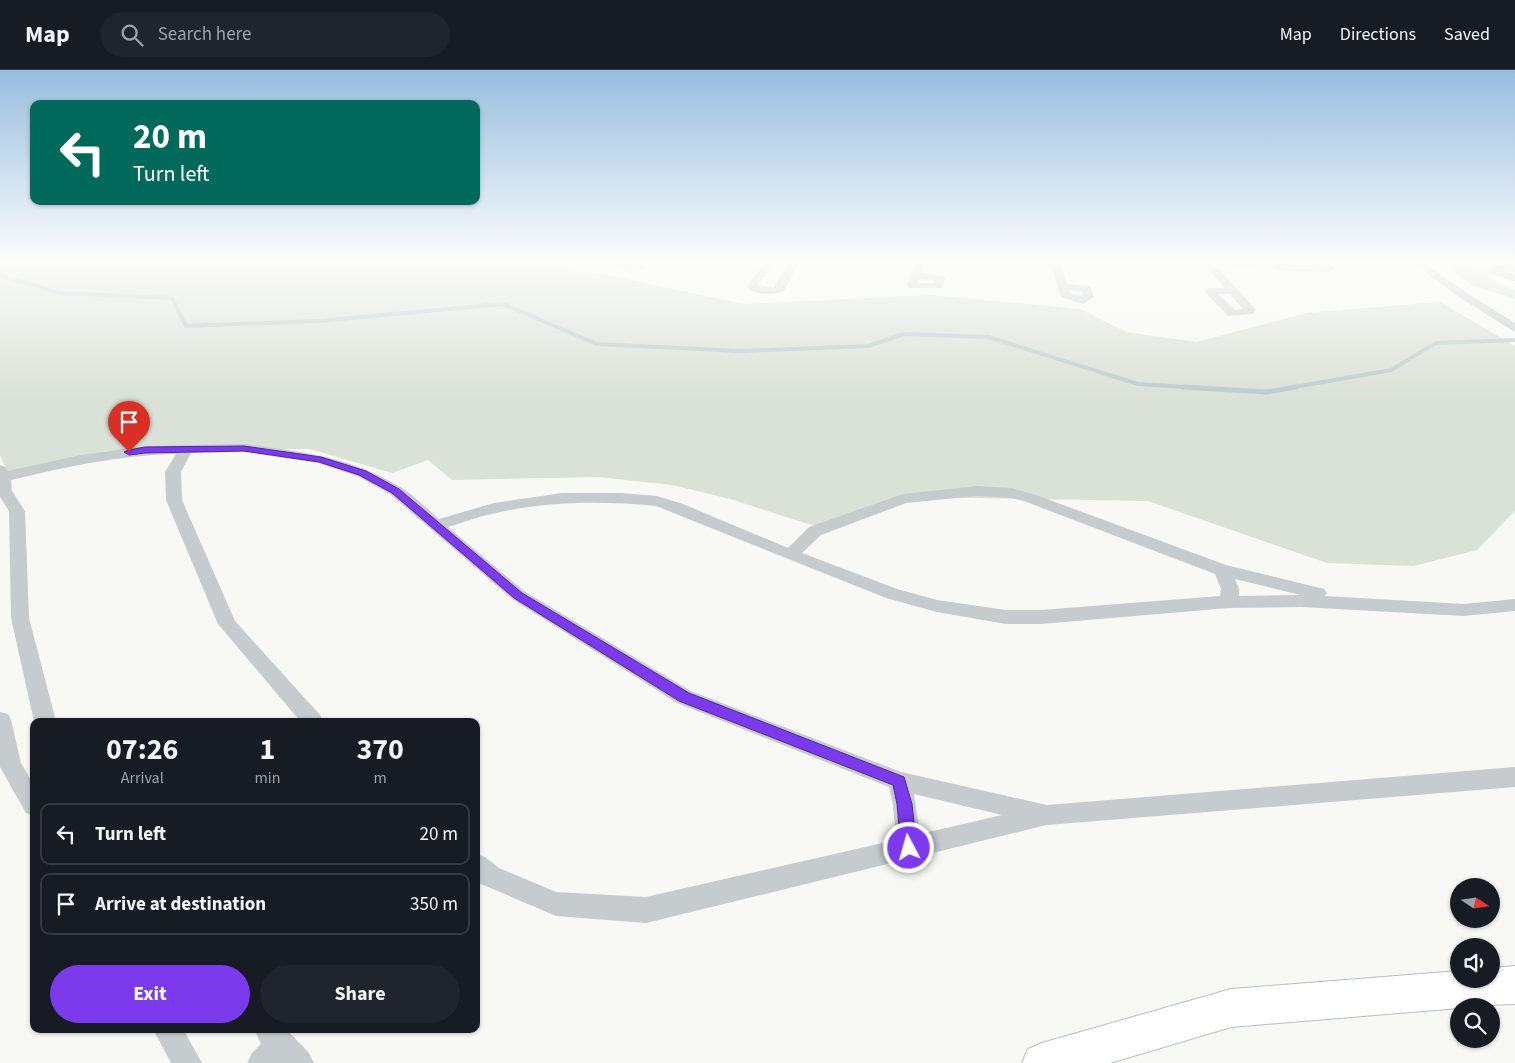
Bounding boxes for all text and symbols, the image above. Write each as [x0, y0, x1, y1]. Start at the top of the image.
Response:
search box [100, 12, 450, 57]
text: Map [25, 17, 70, 52]
icon: search [118, 21, 146, 49]
text: Search here [158, 21, 251, 48]
text: Map [1280, 22, 1312, 47]
text: Directions [1340, 22, 1416, 47]
text: Saved [1444, 22, 1490, 47]
text: 20 m [133, 112, 207, 162]
icon: left [50, 120, 115, 185]
text: Turn left [133, 158, 209, 190]
pin [108, 401, 150, 452]
icon: arrive [115, 408, 143, 436]
text: 07:26 [106, 728, 178, 771]
text: 1 [259, 728, 275, 771]
text: 370 [356, 728, 404, 771]
text: Arrival [121, 767, 164, 789]
text: min [254, 767, 280, 789]
text: m [374, 767, 387, 789]
icon: left [52, 820, 80, 848]
text: Turn left [95, 821, 166, 848]
text: 20 m [420, 821, 458, 848]
position arrow [882, 821, 934, 873]
north arrow [1450, 878, 1500, 928]
map controls [1450, 878, 1500, 1048]
icon: arrive [52, 890, 80, 918]
text: Arrive at destination [95, 891, 266, 918]
text: 350 m [410, 891, 458, 918]
button: sound [1450, 938, 1500, 988]
button: Exit [50, 965, 250, 1023]
button: Share [260, 965, 460, 1023]
button: search [1450, 998, 1500, 1048]

